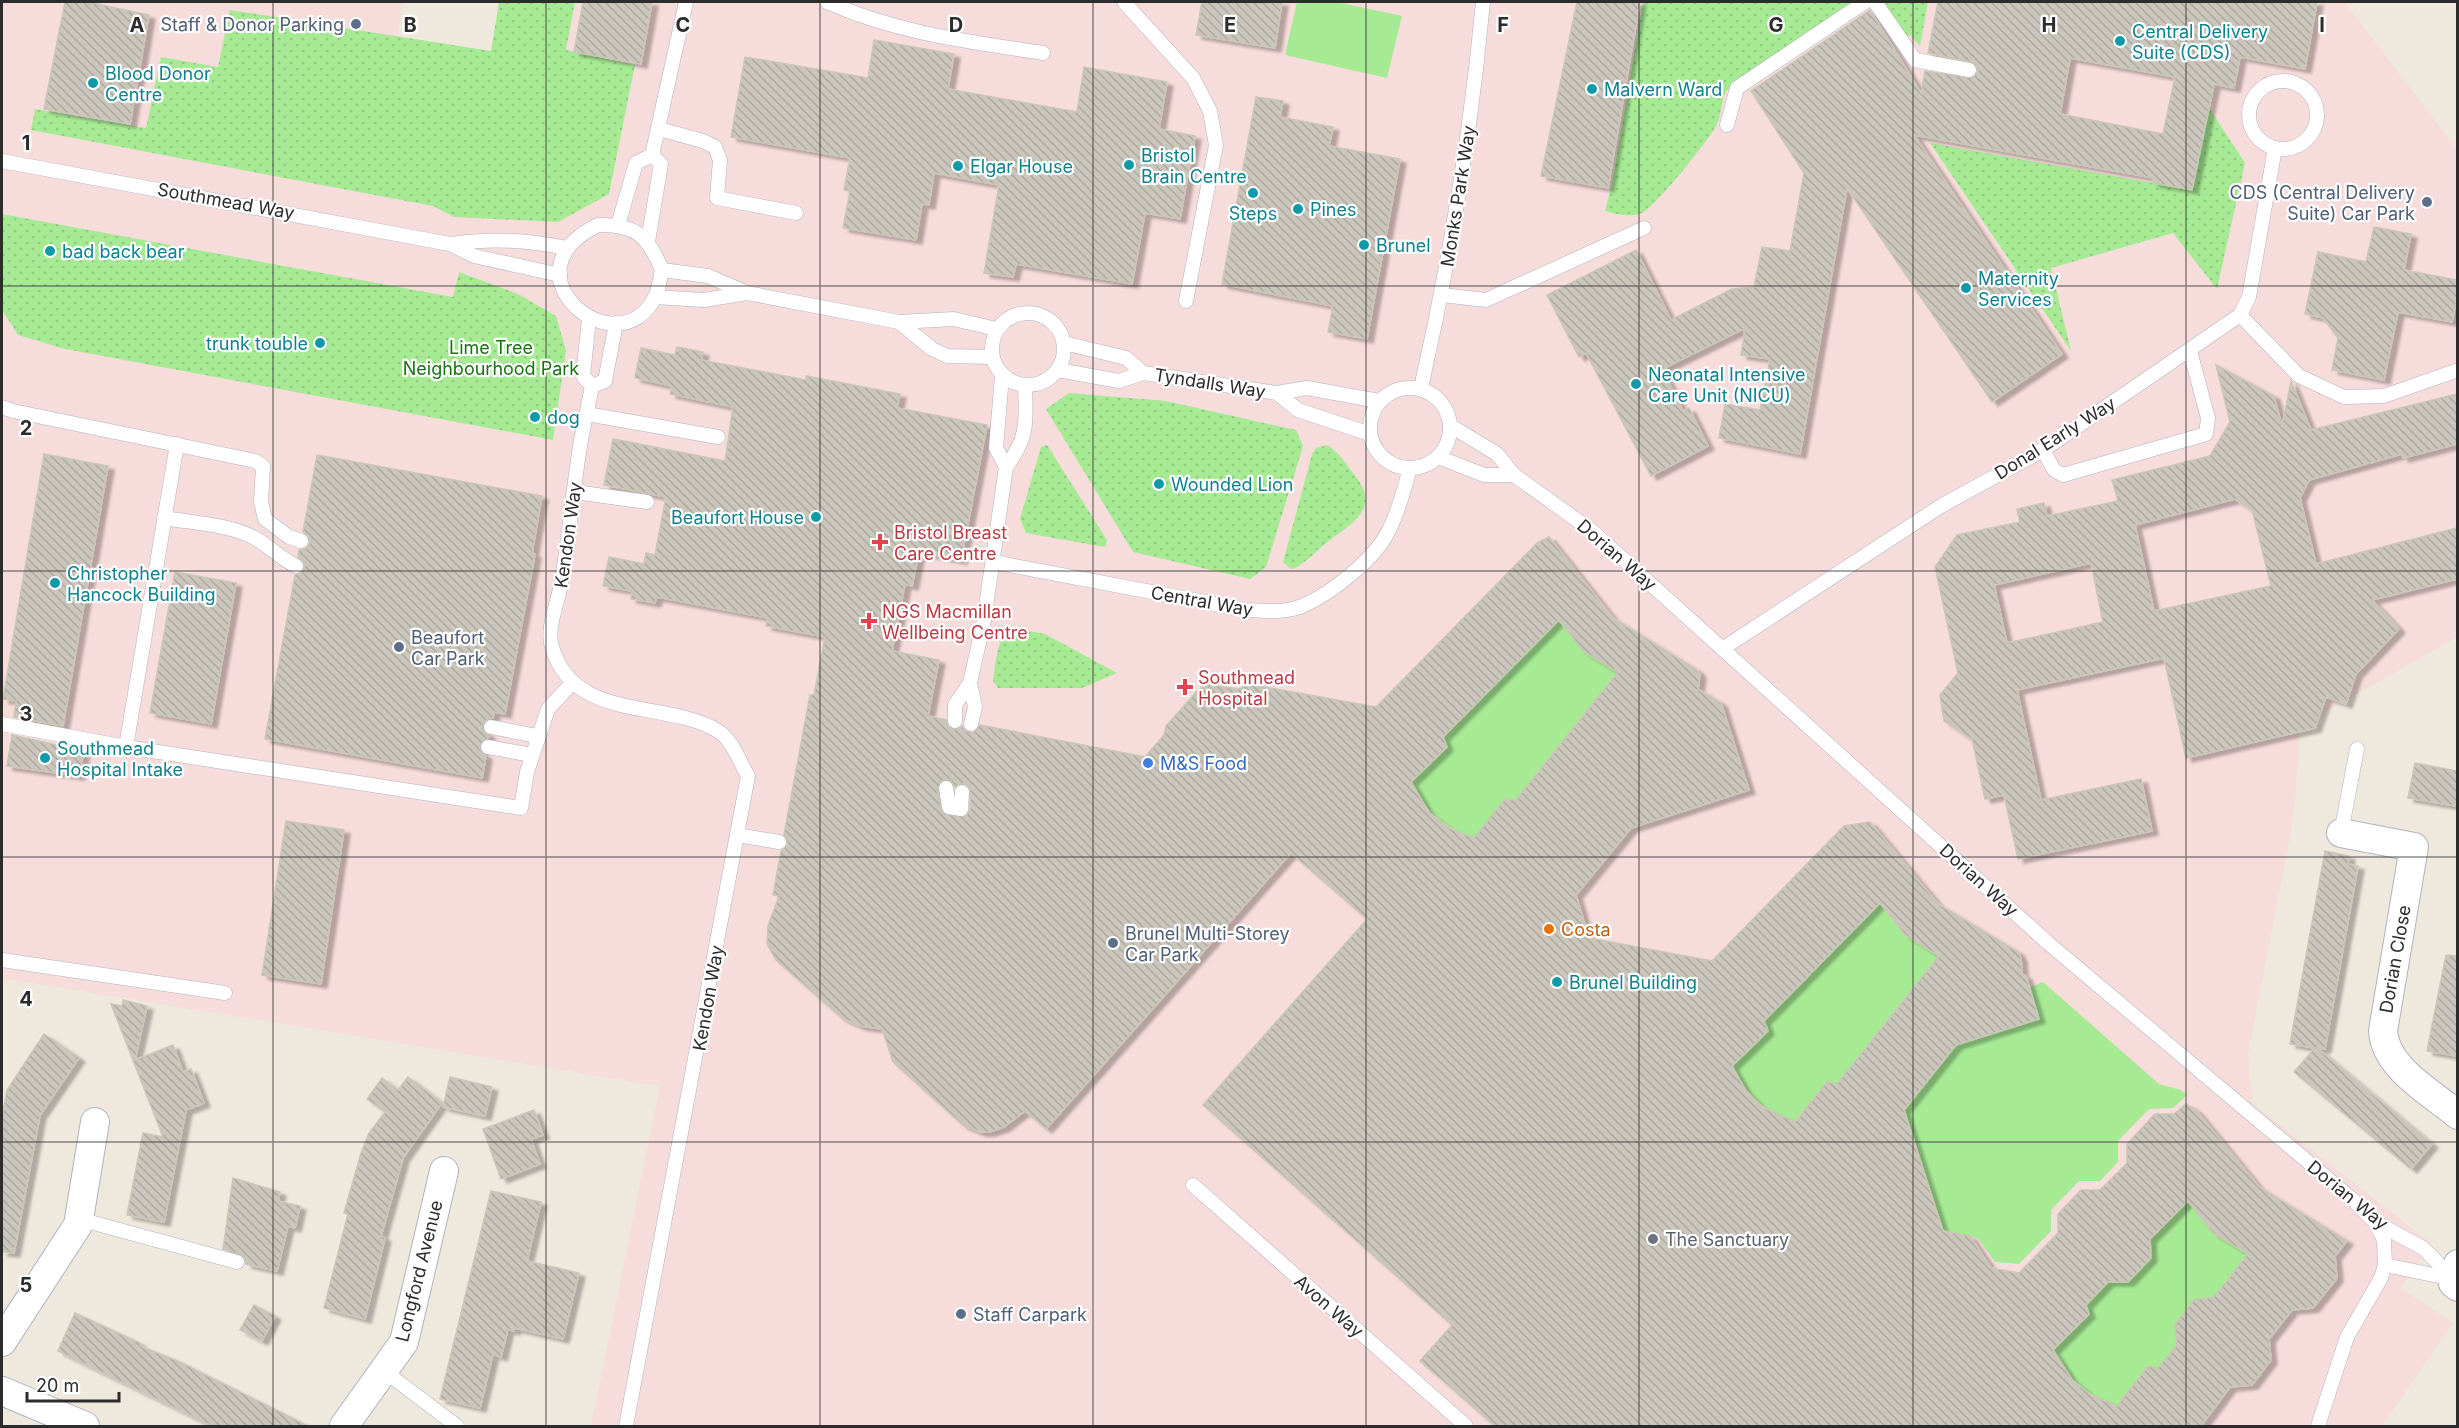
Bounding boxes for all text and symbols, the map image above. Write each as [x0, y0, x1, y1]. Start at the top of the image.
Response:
text: A [130, 13, 145, 37]
text: B [403, 13, 417, 37]
text: C [676, 13, 690, 37]
text: D [949, 13, 963, 37]
text: E [1224, 13, 1236, 37]
text: F [1497, 13, 1509, 37]
text: G [1768, 13, 1784, 37]
text: H [2042, 13, 2056, 37]
text: I [2319, 13, 2325, 37]
place label: Staff & Donor Parking [160, 14, 344, 35]
marker: Staff & Donor Parking [349, 17, 363, 31]
place label: Central Delivery Suite (CDS) [2132, 21, 2268, 63]
marker: Central Delivery Suite (CDS) [2113, 34, 2127, 48]
place label: Blood Donor Centre [105, 63, 211, 105]
marker: Blood Donor Centre [86, 76, 100, 90]
place label: Malvern Ward [1604, 79, 1722, 100]
marker: Malvern Ward [1585, 82, 1599, 96]
street label: Monks Park Way [1436, 124, 1480, 268]
text: 1 [22, 131, 30, 155]
place label: Bristol Brain Centre [1141, 145, 1247, 187]
place label: Elgar House [970, 156, 1073, 177]
marker: Bristol Brain Centre [1122, 158, 1136, 172]
marker: Elgar House [951, 159, 965, 173]
street label: Southmead Way [156, 179, 296, 223]
place label: CDS (Central Delivery Suite) Car Park [2230, 182, 2415, 224]
marker: Steps [1246, 186, 1260, 200]
marker: CDS (Central Delivery Suite) Car Park [2420, 195, 2434, 209]
place label: Pines [1310, 199, 1357, 220]
marker: Pines [1291, 202, 1305, 216]
place label: Steps [1229, 203, 1277, 224]
place label: Brunel [1376, 235, 1431, 256]
marker: Brunel [1357, 238, 1371, 252]
place label: bad back bear [62, 241, 185, 262]
marker: bad back bear [43, 244, 57, 258]
place label: Maternity Services [1978, 268, 2059, 310]
marker: Maternity Services [1959, 281, 1973, 295]
place label: trunk touble [206, 333, 308, 354]
marker: trunk touble [313, 336, 327, 350]
park label: Lime Tree Neighbourhood Park [403, 337, 579, 379]
street label: Tyndalls Way [1153, 364, 1267, 402]
place label: Neonatal Intensive Care Unit (NICU) [1648, 364, 1806, 406]
marker: Neonatal Intensive Care Unit (NICU) [1629, 377, 1643, 391]
street label: Donal Early Way [1991, 392, 2119, 484]
place label: dog [547, 407, 580, 428]
marker: dog [528, 410, 542, 424]
text: 2 [20, 416, 32, 440]
place label: Wounded Lion [1171, 474, 1293, 495]
marker: Wounded Lion [1152, 477, 1166, 491]
street label: Kendon Way [550, 481, 586, 589]
place label: Beaufort House [671, 507, 804, 528]
marker: Beaufort House [809, 510, 823, 524]
street label: Dorian Way [1573, 515, 1661, 595]
place label: Bristol Breast Care Centre [894, 522, 1007, 564]
marker: Bristol Breast Care Centre [871, 533, 889, 551]
place label: Christopher Hancock Building [67, 563, 216, 605]
marker: Christopher Hancock Building [48, 576, 62, 590]
street label: Central Way [1149, 582, 1255, 620]
place label: NGS Macmillan Wellbeing Centre [882, 601, 1028, 643]
marker: NGS Macmillan Wellbeing Centre [860, 612, 878, 630]
place label: Beaufort Car Park [411, 627, 485, 669]
marker: Beaufort Car Park [392, 640, 406, 654]
place label: Southmead Hospital [1198, 667, 1295, 709]
marker: Southmead Hospital [1176, 678, 1194, 696]
text: 3 [20, 702, 32, 726]
place label: Southmead Hospital Intake [57, 738, 183, 780]
marker: Southmead Hospital Intake [38, 751, 52, 765]
place label: M&S Food [1160, 753, 1247, 774]
marker: M&S Food [1141, 756, 1155, 770]
street label: Dorian Way [1936, 839, 2022, 921]
street label: Dorian Close [2375, 903, 2415, 1015]
place label: Costa [1561, 919, 1611, 940]
marker: Costa [1542, 922, 1556, 936]
place label: Brunel Multi-Storey Car Park [1125, 923, 1290, 965]
marker: Brunel Multi-Storey Car Park [1106, 936, 1120, 950]
street label: Kendon Way [688, 944, 728, 1052]
place label: Brunel Building [1569, 972, 1697, 993]
marker: Brunel Building [1550, 975, 1564, 989]
text: 4 [19, 987, 33, 1011]
street label: Dorian Way [2303, 1156, 2393, 1234]
street label: Longford Avenue [391, 1198, 447, 1344]
place label: The Sanctuary [1665, 1229, 1789, 1250]
marker: The Sanctuary [1646, 1232, 1660, 1246]
street label: Avon Way [1290, 1270, 1368, 1342]
text: 5 [20, 1273, 32, 1297]
place label: Staff Carpark [973, 1304, 1087, 1325]
marker: Staff Carpark [954, 1307, 968, 1321]
scale bar [27, 1365, 118, 1403]
text: 20 m [36, 1375, 79, 1396]

